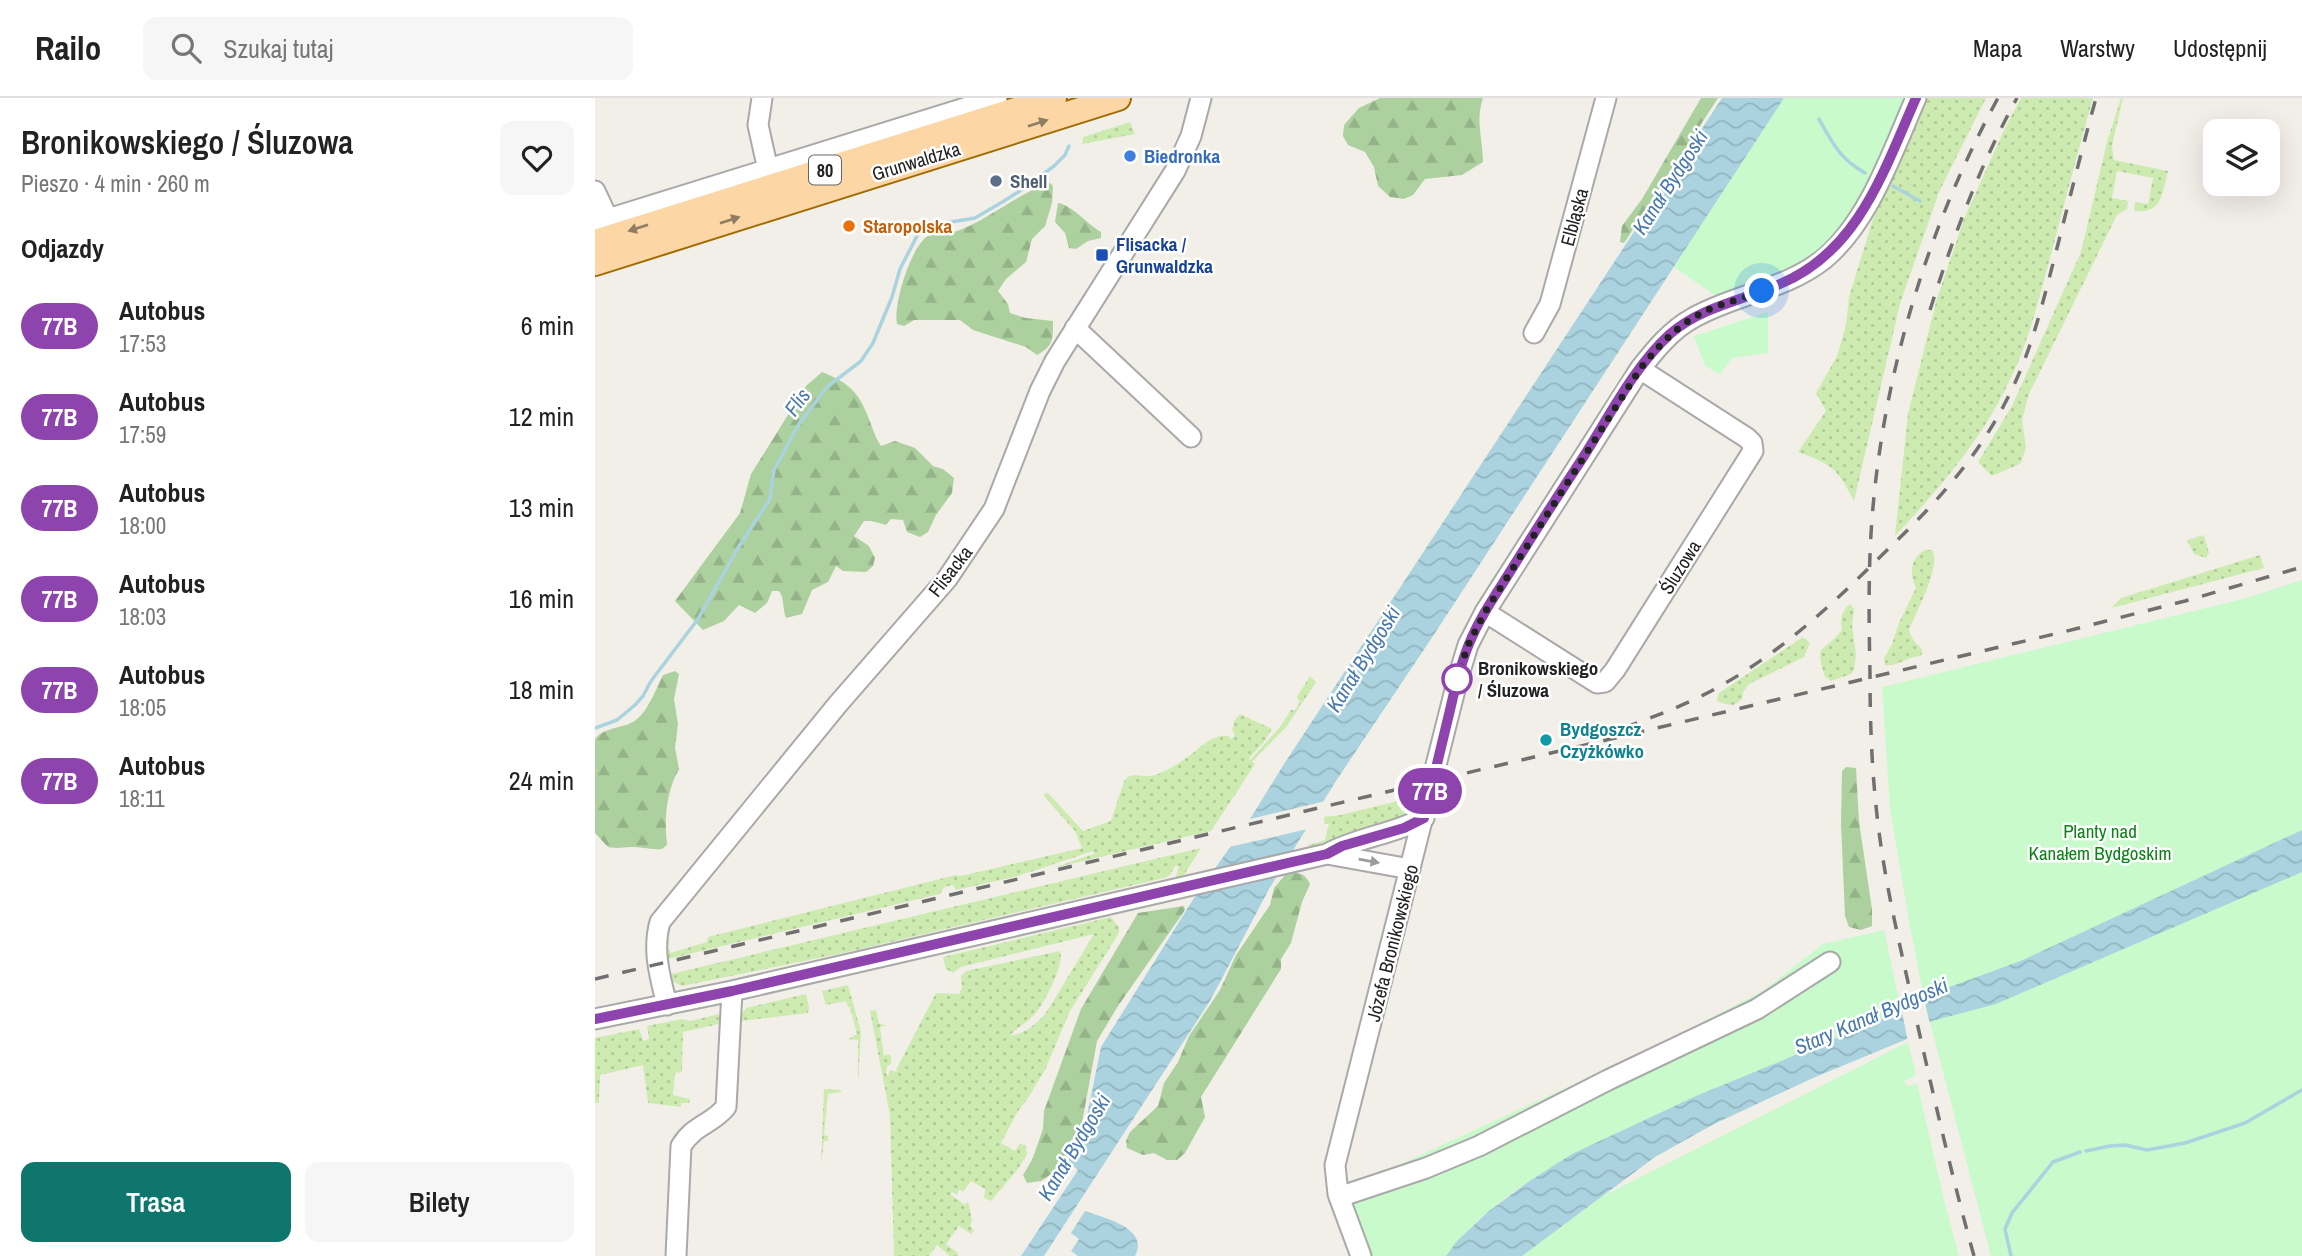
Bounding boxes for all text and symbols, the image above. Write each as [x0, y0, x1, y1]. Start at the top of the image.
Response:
search box [143, 17, 633, 80]
text: Railo [35, 26, 101, 70]
icon: search [167, 29, 205, 67]
text: Szukaj tutaj [223, 31, 333, 66]
text: Mapa [1973, 32, 2022, 64]
text: Warstwy [2060, 32, 2135, 64]
text: Udostępnij [2173, 32, 2267, 64]
one-way arrow [1028, 117, 1049, 128]
map controls [2203, 119, 2280, 196]
button: layers [2203, 119, 2280, 196]
text: Bronikowskiego / Śluzowa [21, 120, 353, 164]
button: heart [500, 121, 574, 195]
water label: Kanał Bydgoski [1625, 124, 1715, 240]
street label: Grunwaldzka [869, 135, 964, 187]
place label: Biedronka [1144, 143, 1221, 169]
marker: Biedronka [1122, 148, 1138, 164]
road number: 80 [809, 156, 841, 184]
text: Pieszo · 4 min · 260 m [21, 168, 210, 199]
place label: Shell [1010, 168, 1047, 194]
marker: Shell [988, 173, 1004, 189]
street label: Elbląska [1554, 185, 1594, 249]
place label: Staropolska [863, 213, 953, 239]
one-way arrow [720, 214, 741, 225]
marker: Staropolska [841, 218, 857, 234]
one-way arrow [628, 224, 649, 234]
text: Odjazdy [21, 231, 104, 266]
place label: Flisacka / Grunwaldzka [1116, 231, 1213, 279]
marker: Flisacka / Grunwaldzka [1094, 247, 1110, 263]
your location [1744, 273, 1779, 308]
text: Autobus [119, 293, 205, 328]
text: 6 min [521, 308, 574, 343]
text: 77B [41, 310, 78, 342]
text: 17:53 [119, 328, 166, 359]
water label: Flis [777, 382, 817, 422]
text: Autobus [119, 384, 205, 419]
text: 12 min [509, 399, 574, 434]
text: 77B [41, 401, 78, 433]
text: 17:59 [119, 419, 166, 450]
text: Autobus [119, 475, 205, 510]
text: 13 min [509, 490, 574, 525]
text: 77B [41, 492, 78, 524]
text: 18:00 [119, 510, 166, 541]
street label: Śluzowa [1653, 535, 1707, 599]
street label: Flisacka [922, 540, 978, 602]
text: Autobus [119, 566, 205, 601]
text: 16 min [509, 581, 574, 616]
text: 77B [41, 583, 78, 615]
water label: Kanał Bydgoski [1319, 600, 1407, 717]
text: 18:03 [119, 601, 166, 632]
place label: Bronikowskiego / Śluzowa [1478, 655, 1598, 703]
text: Autobus [119, 657, 205, 692]
marker: Bronikowskiego / Śluzowa [1442, 664, 1472, 694]
text: 18 min [509, 672, 574, 707]
text: 77B [41, 674, 78, 706]
text: 18:05 [119, 692, 166, 723]
place label: Bydgoszcz Czyżkówko [1560, 716, 1644, 764]
marker: Bydgoszcz Czyżkówko [1538, 732, 1554, 748]
text: Autobus [119, 748, 205, 783]
text: 24 min [509, 763, 574, 798]
text: 77B [41, 765, 78, 797]
line badge: 77B [1390, 768, 1470, 814]
text: 77B [1412, 775, 1448, 807]
text: 18:11 [119, 783, 165, 814]
park label: Planty nad Kanałem Bydgoskim [2029, 818, 2171, 866]
one-way arrow [1358, 856, 1380, 867]
street label: Józefa Bronikowskiego [1360, 862, 1424, 1024]
water label: Stary Kanał Bydgoski [1790, 970, 1953, 1062]
water label: Kanał Bydgoski [1031, 1088, 1117, 1206]
button: Trasa [21, 1162, 291, 1242]
button: Bilety [305, 1162, 574, 1242]

